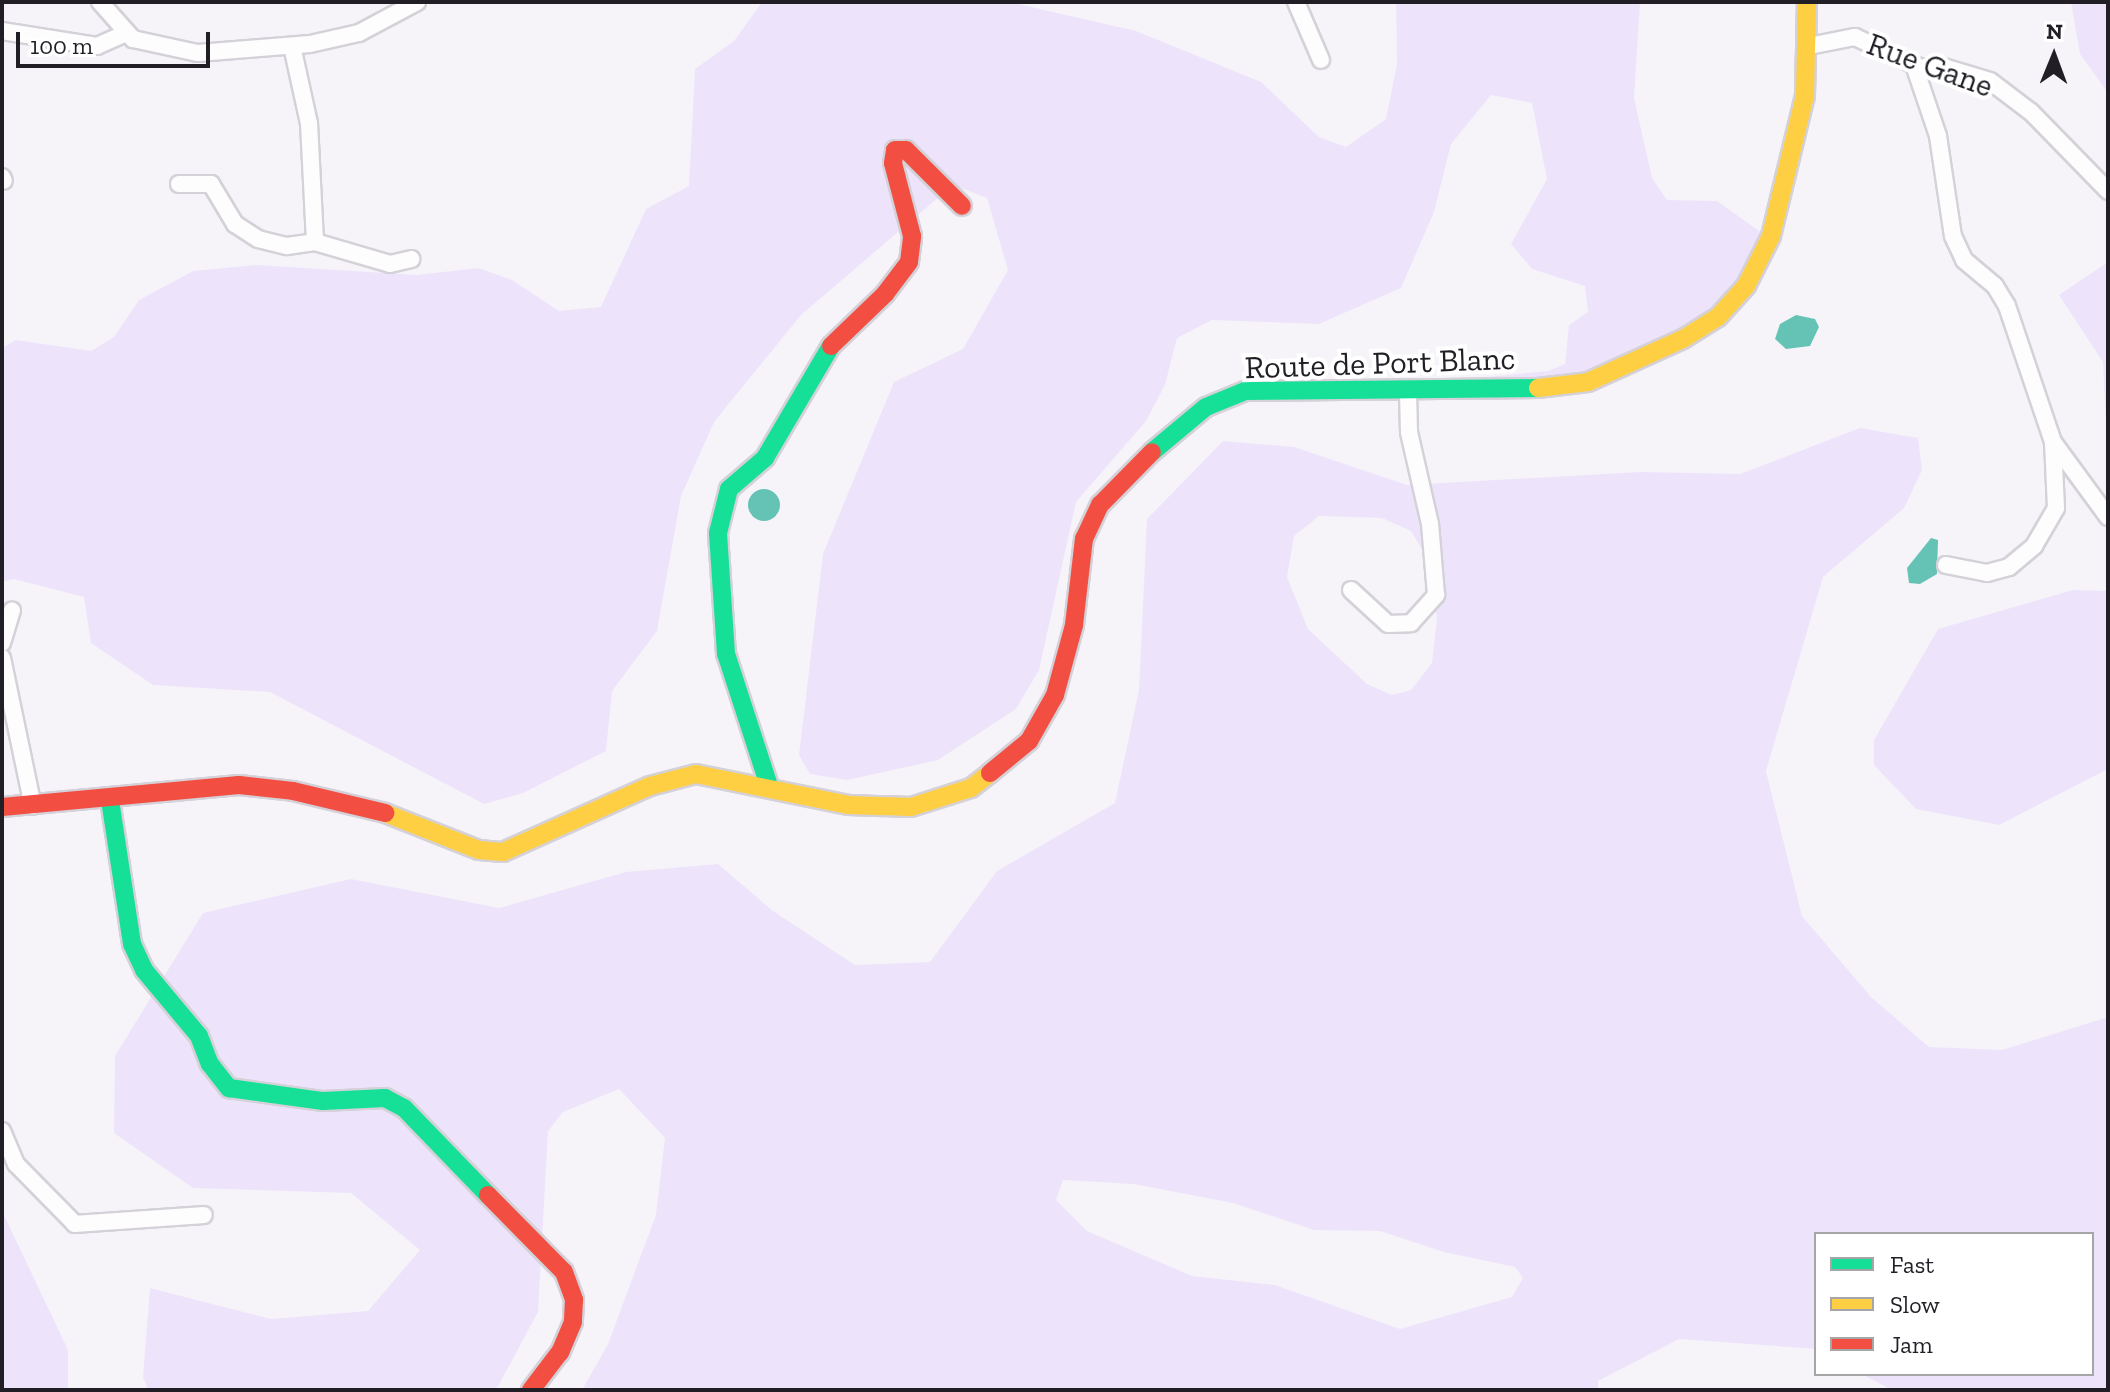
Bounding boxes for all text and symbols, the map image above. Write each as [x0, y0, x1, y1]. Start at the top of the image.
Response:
scale bar [20, 16, 214, 66]
north arrow [2014, 16, 2094, 96]
text: N [2046, 18, 2063, 45]
street label: Rue Gane [1862, 25, 1998, 105]
text: 100 m [30, 31, 93, 60]
street label: Route de Port Blanc [1244, 339, 1516, 387]
legend [1814, 1232, 2094, 1376]
text: Fast [1890, 1250, 1934, 1279]
text: Slow [1890, 1290, 1940, 1319]
text: Jam [1890, 1330, 1933, 1359]

